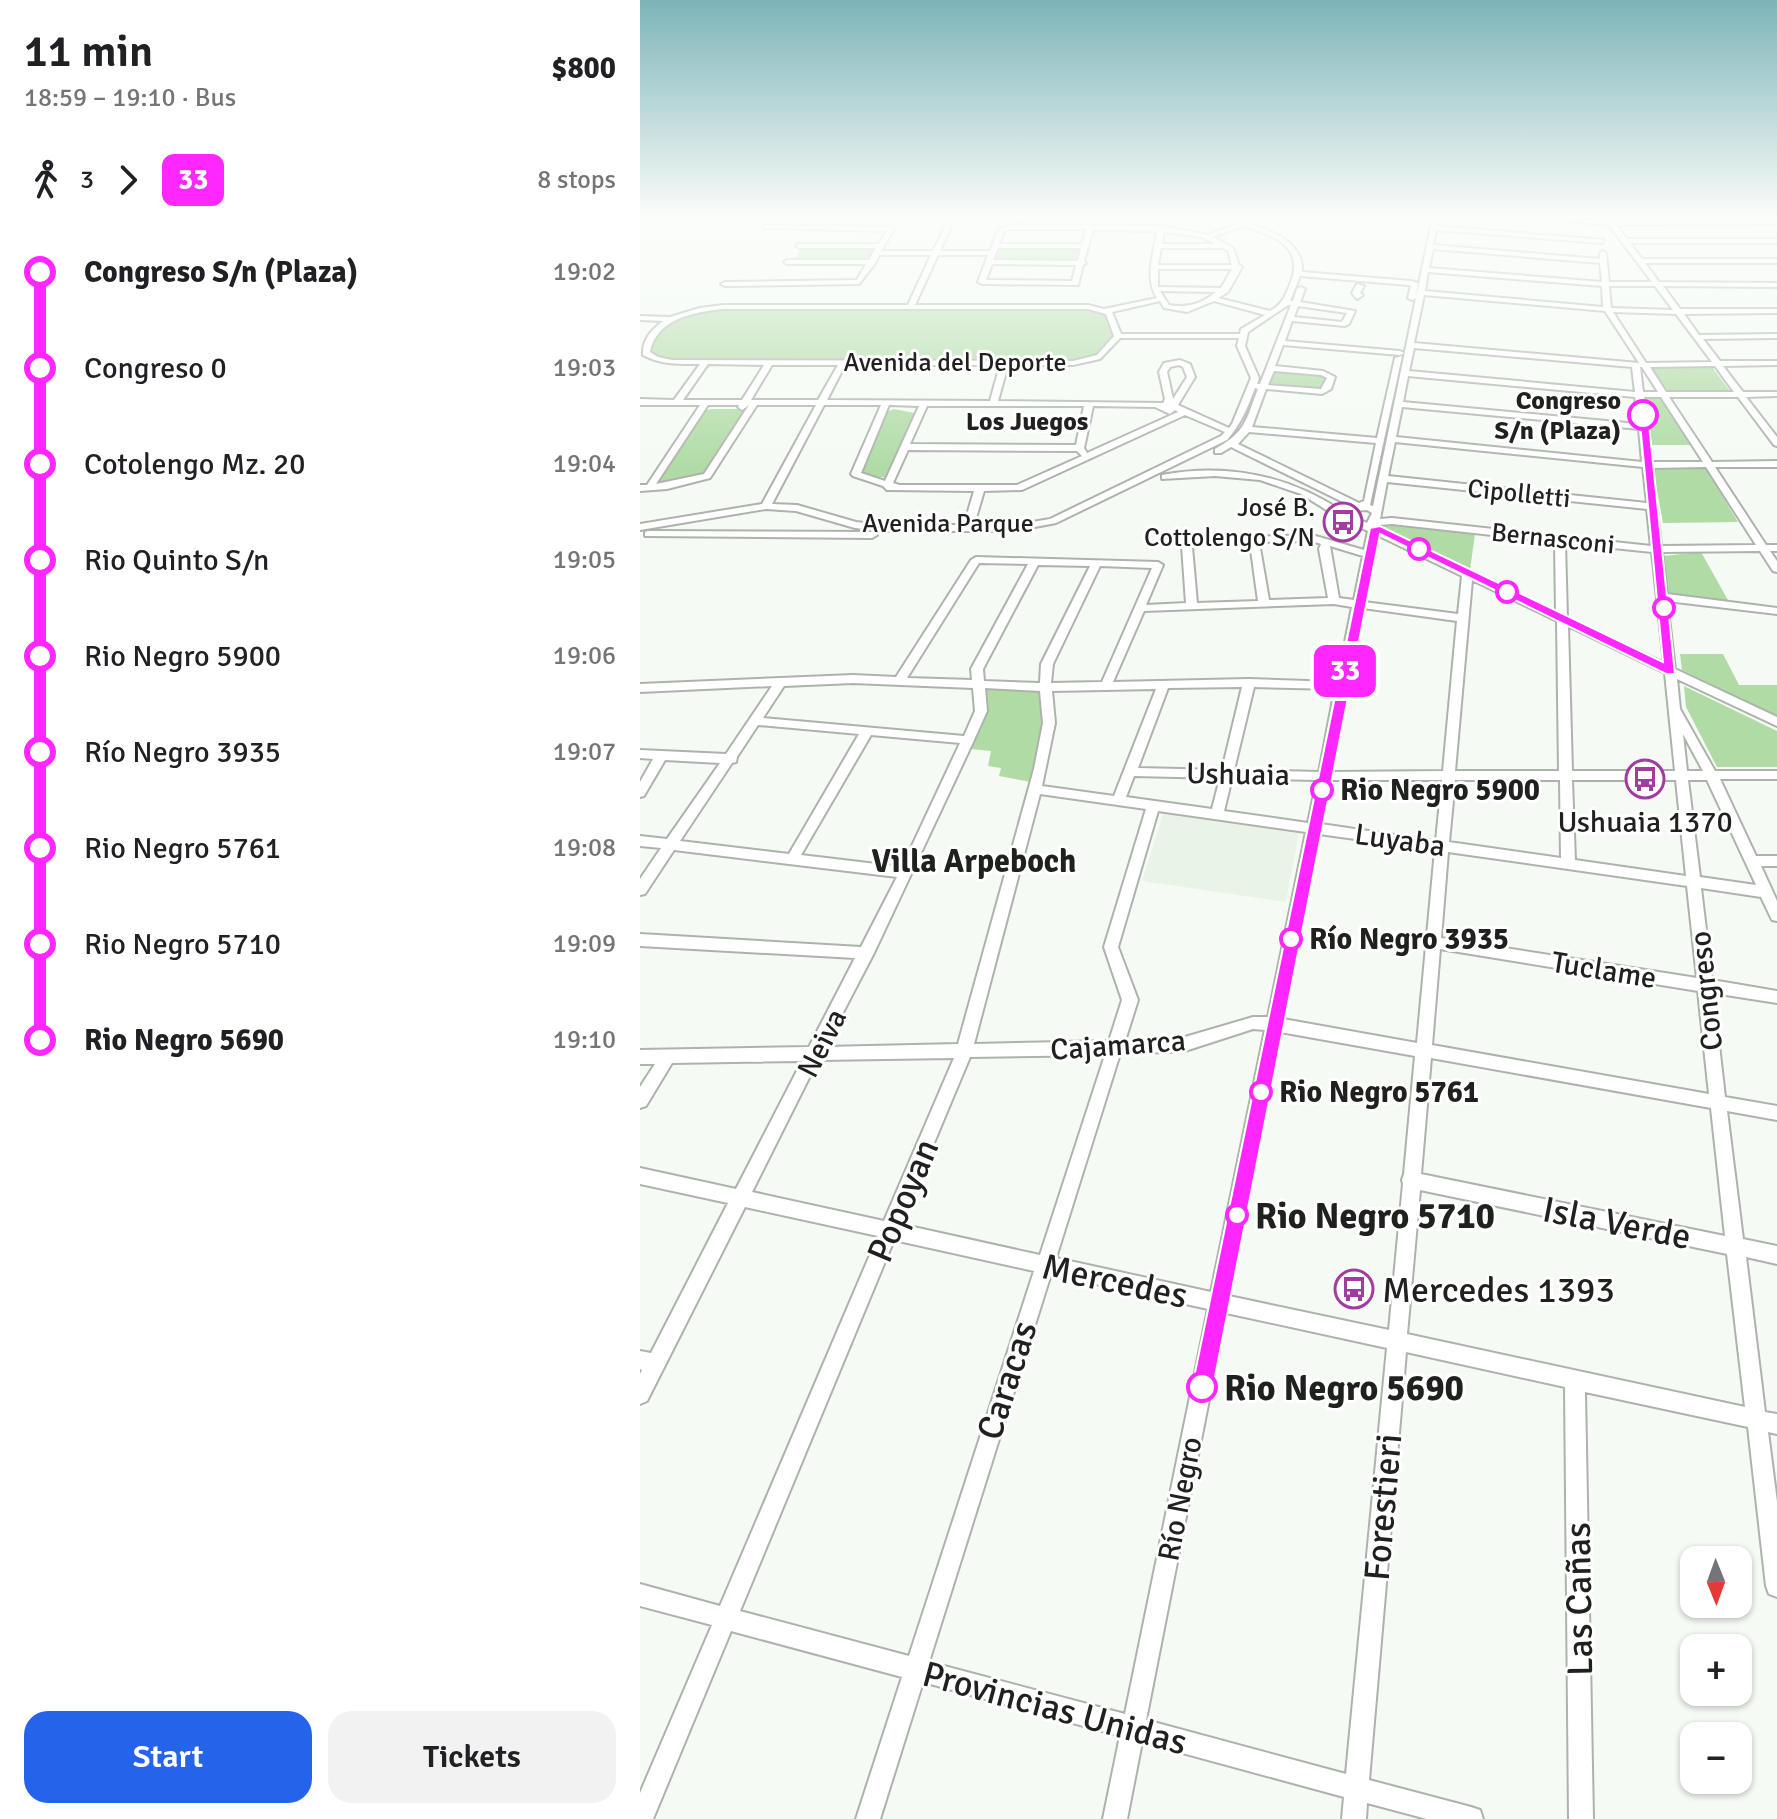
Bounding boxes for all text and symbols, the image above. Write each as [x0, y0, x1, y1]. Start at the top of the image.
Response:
text: 11 min [24, 25, 153, 79]
text: $800 [551, 50, 616, 87]
text: 18:59 – 19:10 · Bus [24, 82, 236, 114]
icon: walk [24, 158, 68, 202]
icon: forward [106, 158, 150, 202]
text: 33 [178, 163, 208, 197]
text: 3 [80, 164, 94, 196]
text: 8 stops [537, 164, 616, 196]
text: Congreso S/n (Plaza) [84, 254, 358, 291]
text: 19:02 [553, 256, 616, 288]
street label: Avenida del Deporte [843, 347, 1067, 379]
text: Congreso 0 [84, 350, 227, 387]
text: 19:03 [553, 352, 616, 384]
place label: Congreso S/n (Plaza) [1495, 385, 1621, 447]
marker: Congreso S/n (Plaza) [1628, 400, 1658, 430]
district label: Los Juegos [966, 406, 1088, 438]
text: Cotolengo Mz. 20 [84, 446, 305, 483]
text: 19:04 [553, 448, 616, 480]
street label: Cipolletti [1466, 473, 1572, 515]
place label: José B. Cottolengo S/N [1144, 492, 1315, 554]
bus stop icon: José B. Cottolengo S/N [1322, 501, 1364, 543]
street label: Avenida Parque [862, 508, 1034, 540]
street label: Bernasconi [1490, 517, 1616, 561]
unlabelled marker [1408, 538, 1430, 560]
text: Rio Quinto S/n [84, 542, 269, 579]
text: 19:05 [553, 544, 616, 576]
unlabelled marker [1496, 581, 1518, 603]
unlabelled marker [1653, 597, 1675, 619]
text: Rio Negro 5900 [84, 638, 281, 675]
text: 19:06 [553, 640, 616, 672]
line badge: 33 [1309, 645, 1381, 697]
text: 33 [1330, 654, 1360, 688]
text: Río Negro 3935 [84, 734, 281, 771]
text: 19:07 [553, 736, 616, 768]
street label: Ushuaia [1186, 755, 1290, 794]
bus stop icon: Ushuaia 1370 [1624, 758, 1666, 800]
place label: Rio Negro 5900 [1340, 772, 1540, 809]
marker: Rio Negro 5900 [1311, 779, 1333, 801]
place label: Ushuaia 1370 [1557, 804, 1733, 841]
street label: Luyaba [1352, 816, 1448, 865]
text: Rio Negro 5761 [84, 830, 281, 867]
text: 19:08 [553, 832, 616, 864]
district label: Villa Arpeboch [872, 842, 1076, 881]
place label: Río Negro 3935 [1309, 921, 1509, 958]
text: Rio Negro 5710 [84, 926, 281, 963]
text: 19:09 [553, 928, 616, 960]
marker: Río Negro 3935 [1280, 928, 1302, 950]
street label: Congreso [1682, 929, 1731, 1053]
street label: Tuclame [1549, 944, 1659, 997]
street label: Neiva [790, 1003, 855, 1084]
text: Rio Negro 5690 [84, 1022, 284, 1059]
street label: Cajamarca [1049, 1022, 1187, 1069]
text: 19:10 [553, 1024, 616, 1056]
place label: Rio Negro 5761 [1279, 1074, 1479, 1111]
marker: Rio Negro 5761 [1250, 1081, 1272, 1103]
street label: Popoyan [857, 1132, 949, 1269]
street label: Isla Verde [1539, 1187, 1695, 1260]
place label: Rio Negro 5710 [1255, 1194, 1495, 1239]
marker: Rio Negro 5710 [1226, 1204, 1248, 1226]
street label: Mercedes [1038, 1244, 1191, 1319]
bus stop icon: Mercedes 1393 [1333, 1268, 1375, 1310]
place label: Mercedes 1393 [1382, 1268, 1615, 1313]
street label: Caracas [967, 1316, 1048, 1445]
place label: Rio Negro 5690 [1224, 1366, 1464, 1411]
marker: Rio Negro 5690 [1187, 1372, 1217, 1402]
street label: Forestieri [1355, 1432, 1412, 1582]
street label: Río Negro [1150, 1434, 1211, 1564]
street label: Las Cañas [1556, 1522, 1603, 1676]
north arrow [1680, 1546, 1752, 1618]
map controls [1680, 1546, 1752, 1794]
button: + [1680, 1634, 1752, 1706]
street label: Provincias Unidas [918, 1652, 1192, 1765]
button: Start [24, 1711, 312, 1803]
button: Tickets [328, 1711, 616, 1803]
button: − [1680, 1722, 1752, 1794]

